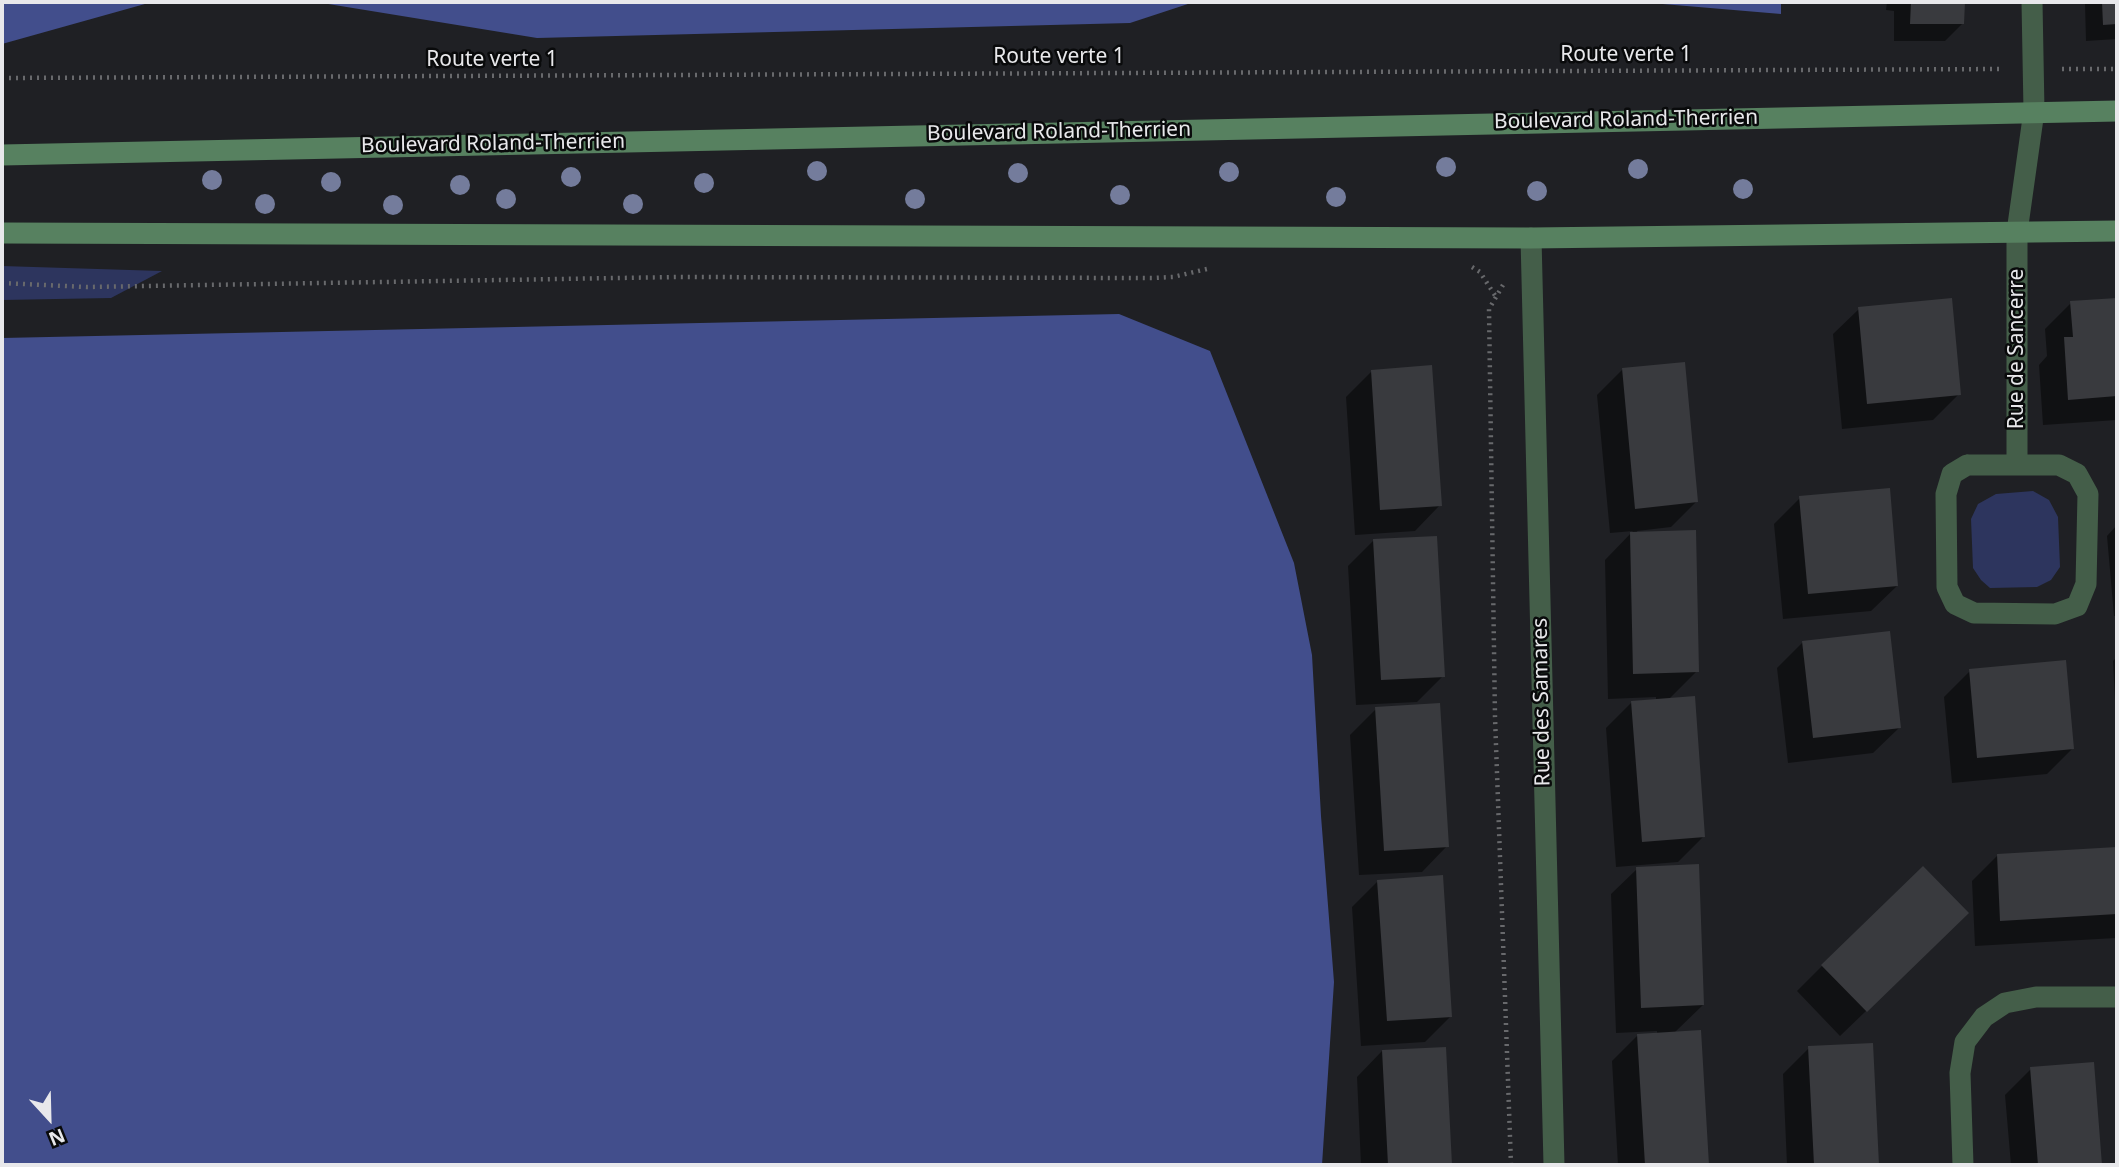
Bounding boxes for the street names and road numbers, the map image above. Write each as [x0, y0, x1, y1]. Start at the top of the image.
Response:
street label: Route verte 1 [1560, 42, 1692, 68]
street label: Route verte 1 [993, 44, 1125, 70]
street label: Route verte 1 [426, 47, 558, 73]
street label: Boulevard Roland-Therrien [1494, 105, 1758, 135]
street label: Boulevard Roland-Therrien [927, 117, 1191, 147]
street label: Boulevard Roland-Therrien [361, 129, 625, 159]
street label: Rue de Sancerre [2004, 269, 2030, 429]
street label: Rue des Samares [1528, 618, 1556, 786]

